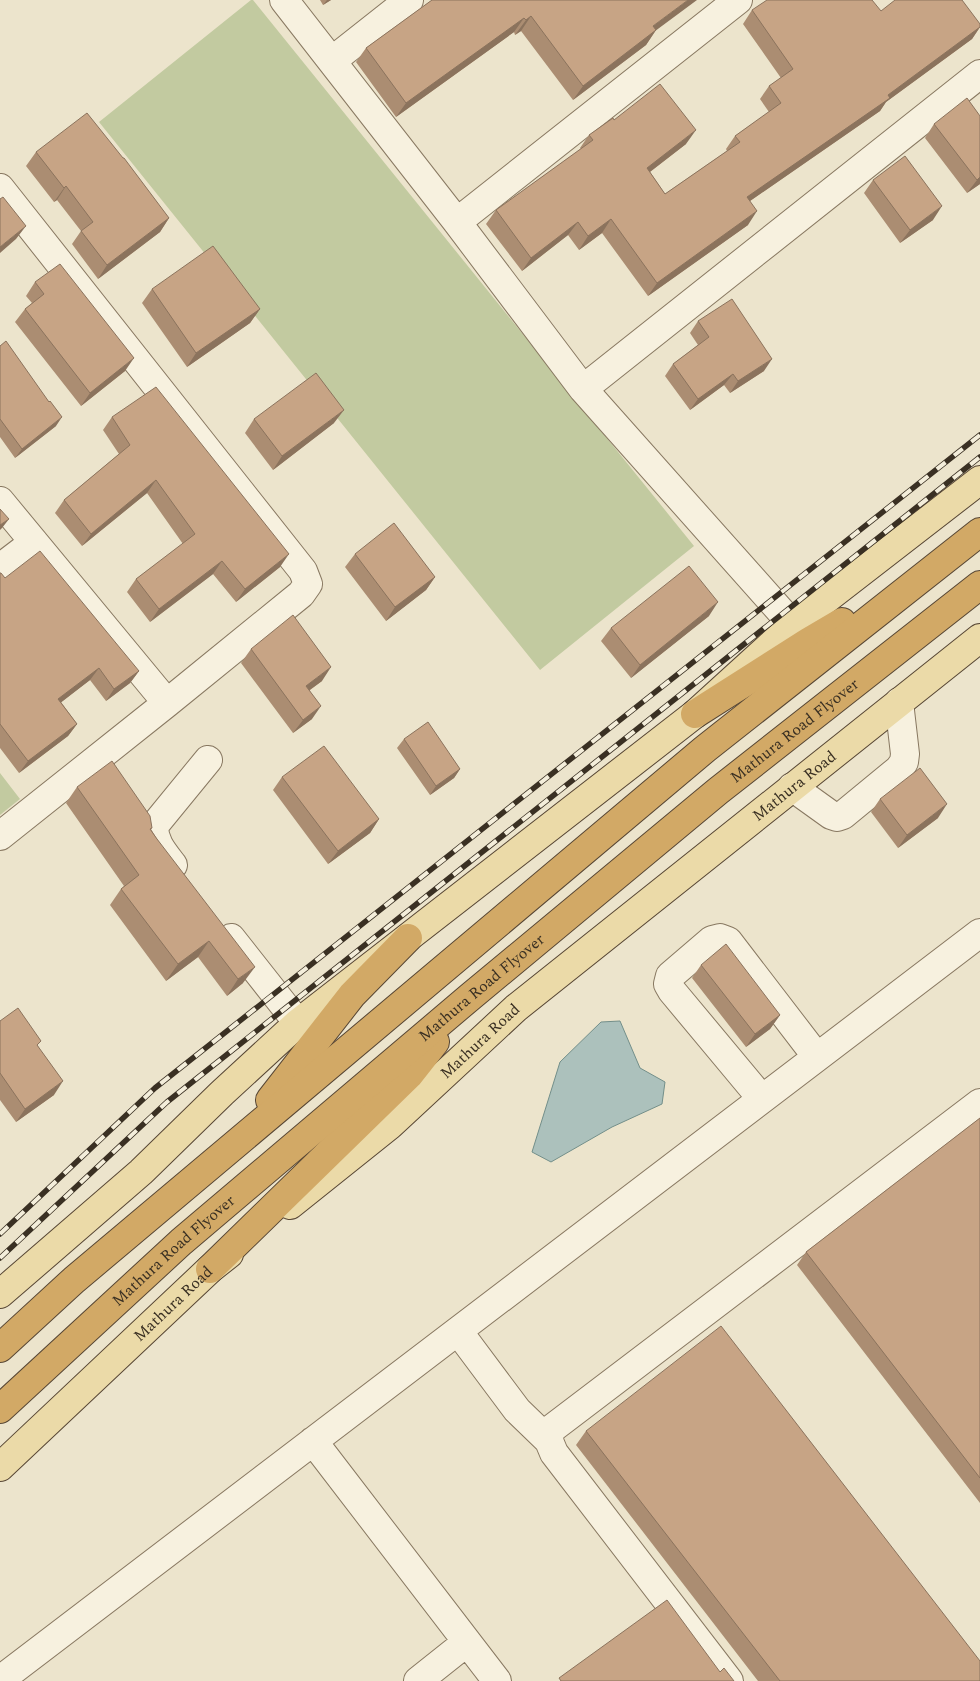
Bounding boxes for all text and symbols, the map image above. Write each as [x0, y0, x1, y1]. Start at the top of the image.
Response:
street label: Mathura Road Flyover [727, 674, 863, 786]
street label: Mathura Road [749, 746, 839, 824]
street label: Mathura Road Flyover [415, 930, 549, 1046]
street label: Mathura Road [437, 999, 525, 1083]
street label: Mathura Road Flyover [109, 1191, 239, 1311]
street label: Mathura Road [129, 1262, 217, 1346]

